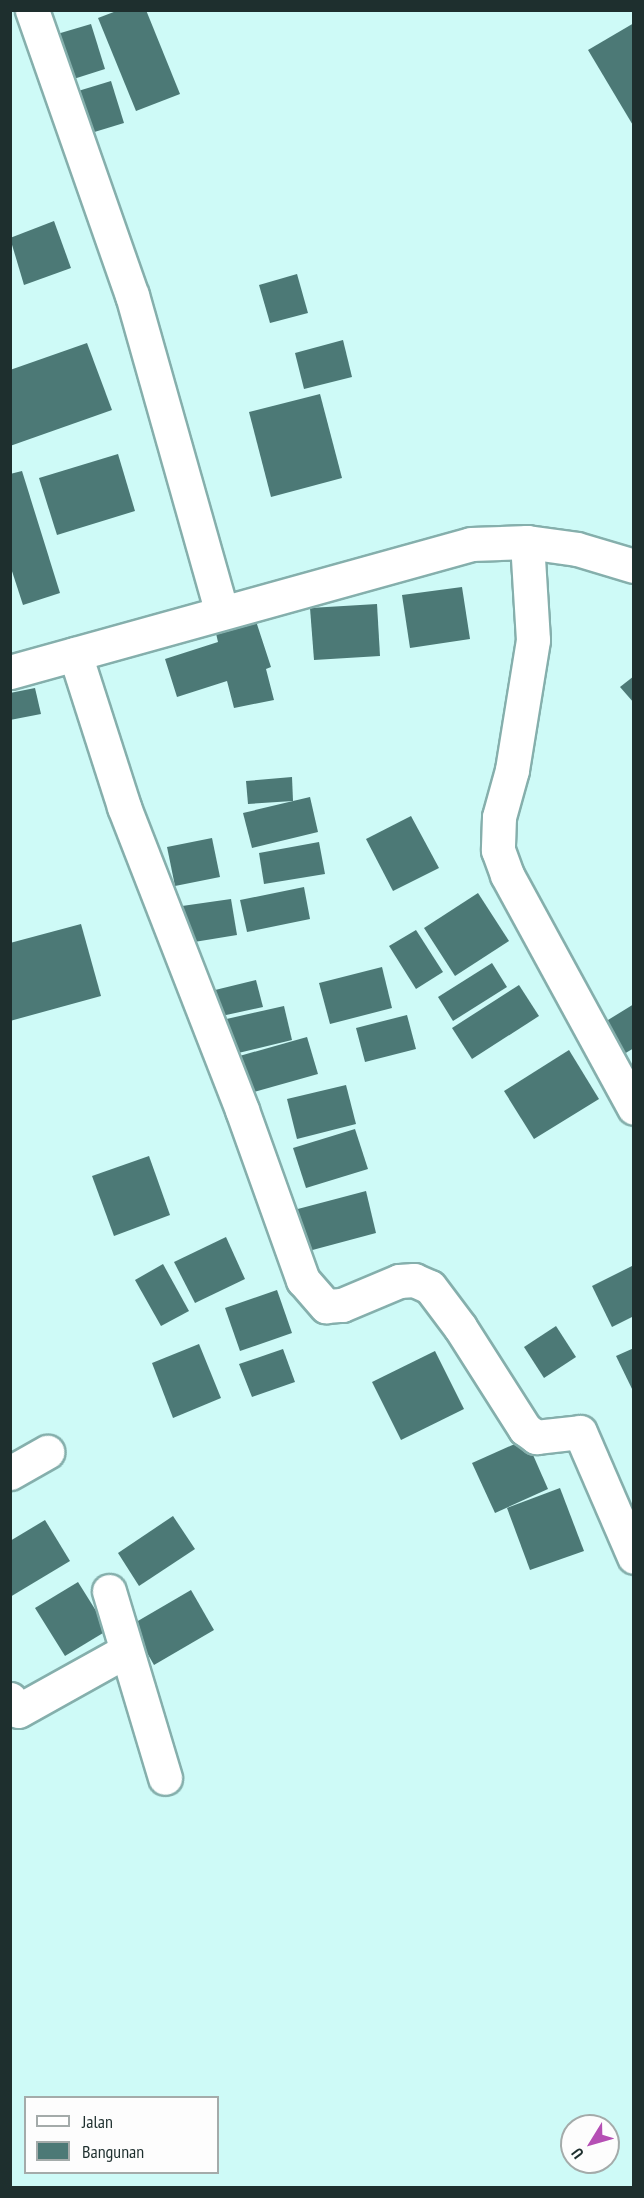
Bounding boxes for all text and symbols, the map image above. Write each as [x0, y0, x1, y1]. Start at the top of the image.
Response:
legend [24, 2096, 219, 2174]
text: Jalan [82, 2110, 113, 2133]
north arrow [560, 2114, 620, 2174]
text: Bangunan [82, 2140, 144, 2163]
text: U [567, 2144, 588, 2163]

